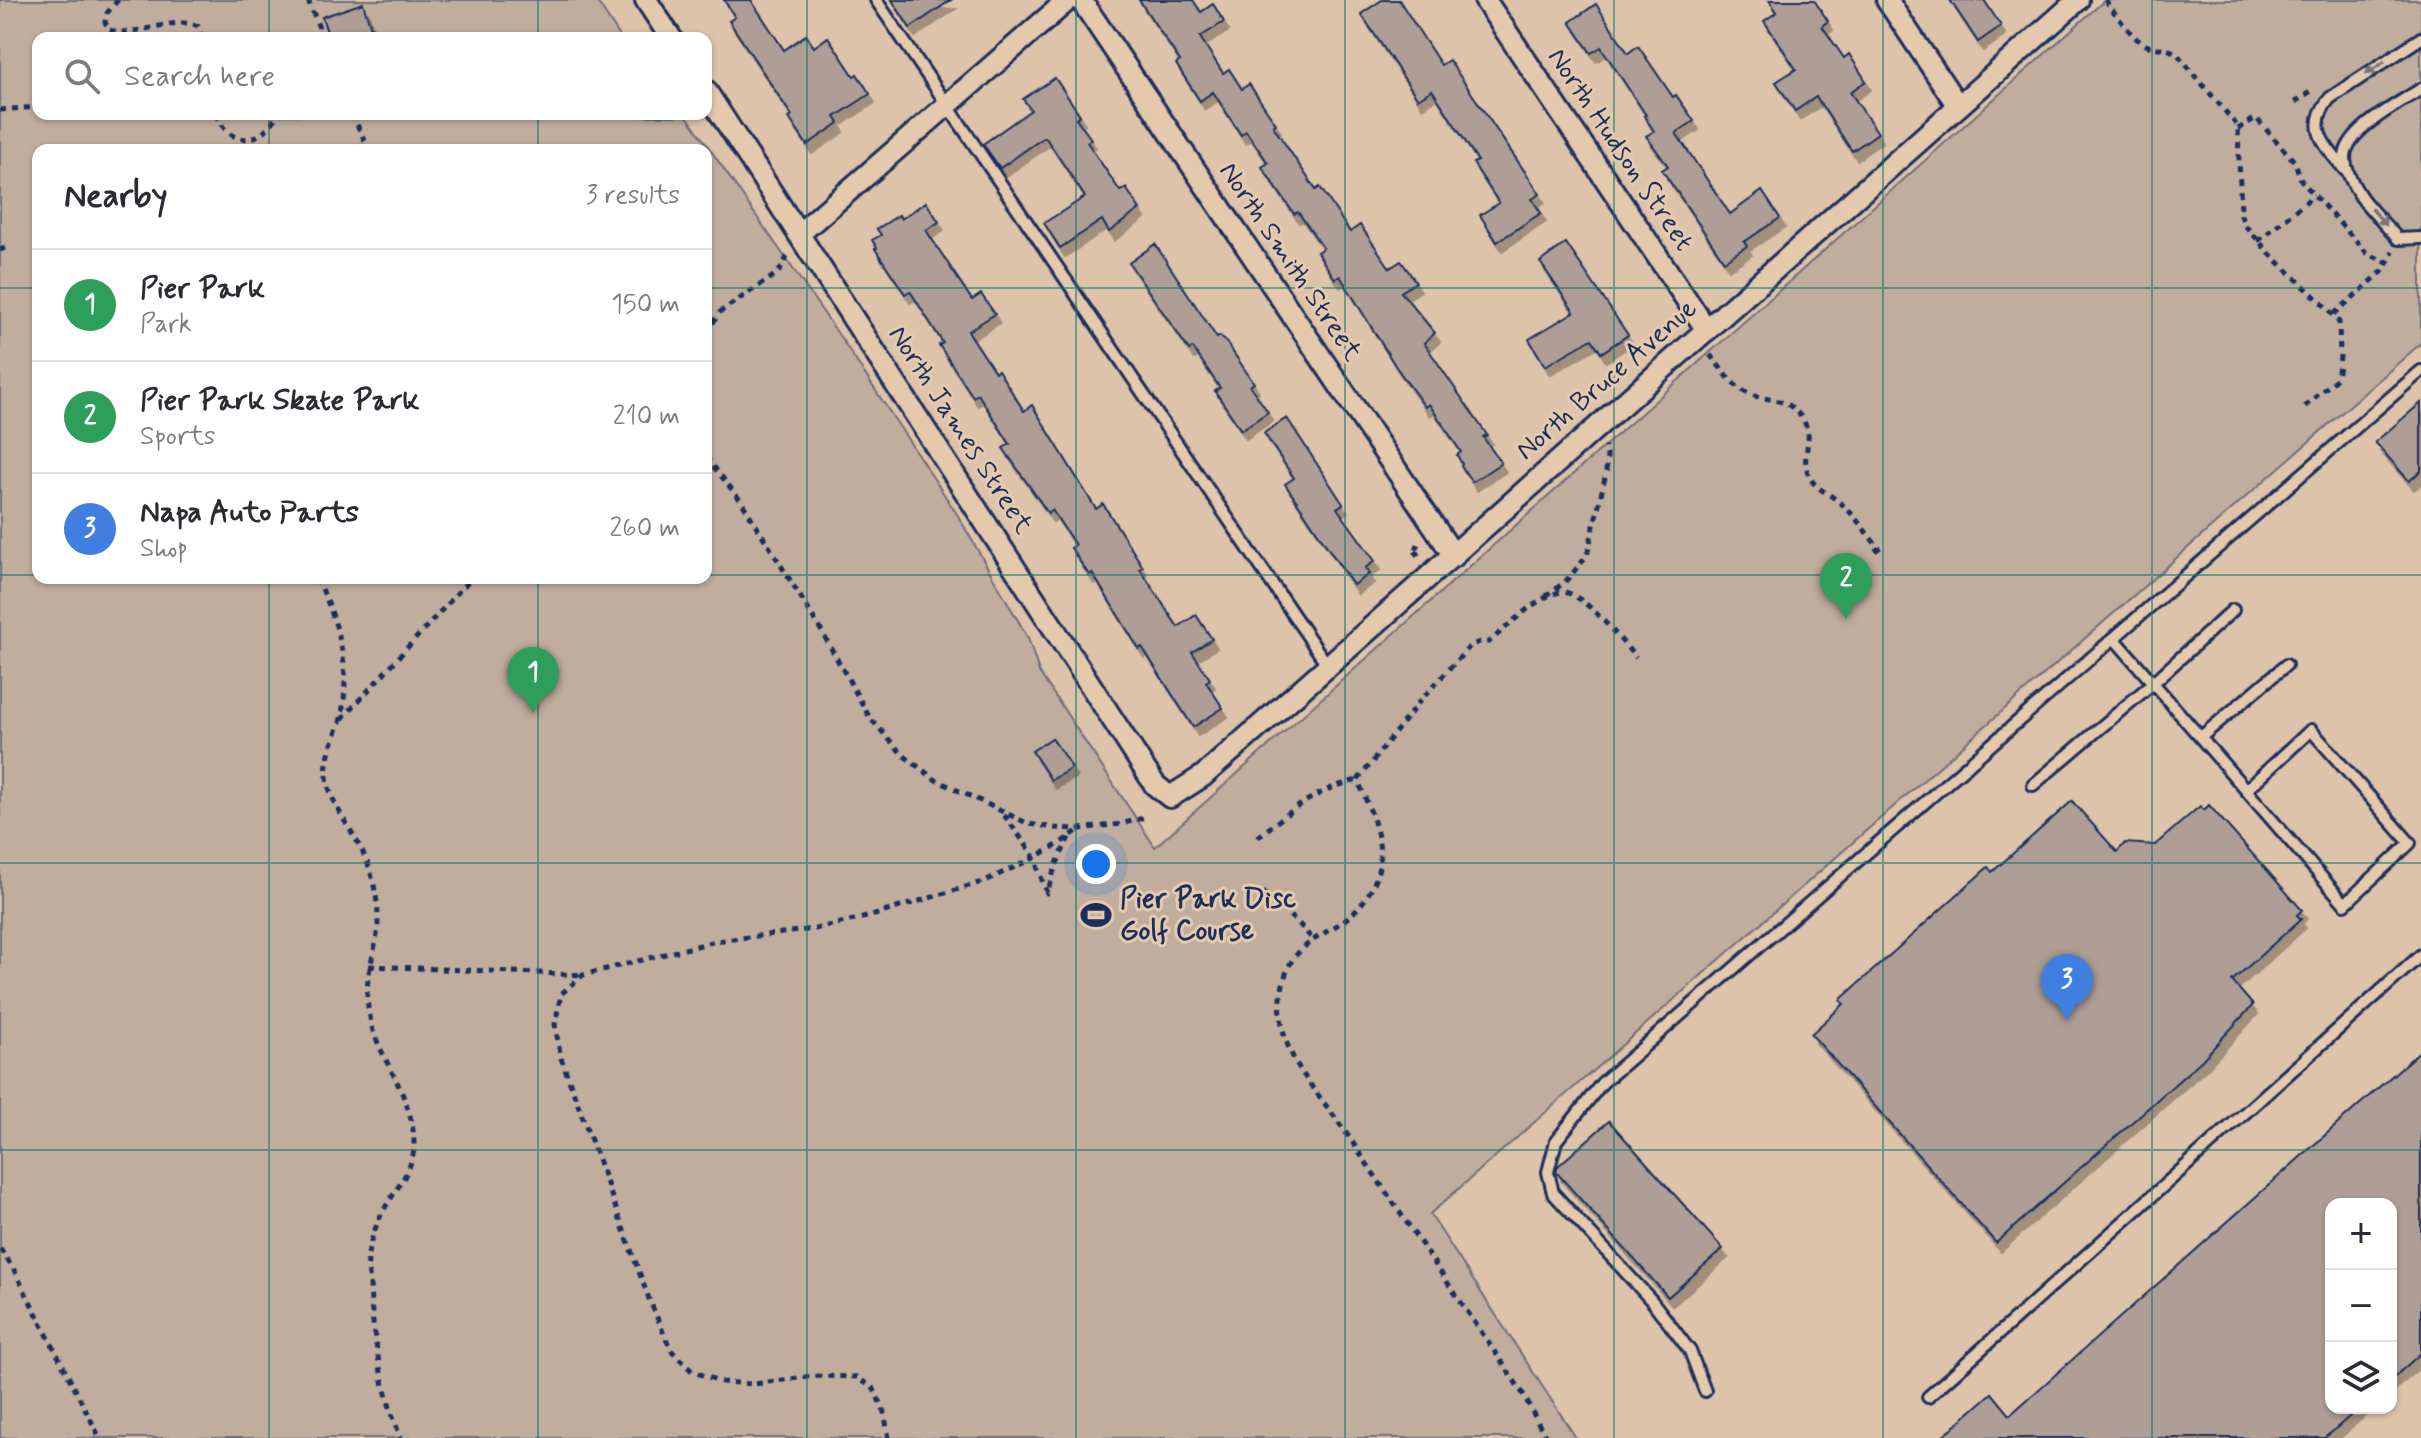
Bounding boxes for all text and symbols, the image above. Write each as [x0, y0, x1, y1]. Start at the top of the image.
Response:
search box [32, 32, 712, 120]
street label: North Hudson Street [1538, 41, 1702, 259]
icon: search [60, 54, 104, 98]
text: Search here [124, 57, 275, 96]
one-way arrow [2365, 60, 2386, 75]
street label: North Smith Street [1210, 155, 1371, 369]
text: Nearby [64, 174, 168, 219]
text: 3 results [586, 179, 680, 213]
one-way arrow [2370, 206, 2387, 226]
text: Pier Park [140, 269, 265, 308]
text: 1 [84, 288, 96, 322]
text: 150 m [611, 288, 680, 322]
street label: North Bruce Avenue [1509, 291, 1705, 469]
text: Park [140, 308, 192, 342]
street label: North James Street [879, 319, 1042, 542]
text: Pier Park Skate Park [140, 381, 420, 420]
text: 2 [84, 400, 96, 434]
text: 210 m [613, 400, 680, 434]
text: Sports [140, 420, 215, 454]
text: Napa Auto Parts [140, 493, 359, 532]
text: 3 [84, 512, 96, 546]
text: 260 m [610, 512, 680, 546]
text: Shop [140, 532, 188, 566]
pin: 2 [1820, 553, 1872, 619]
pin: 1 [507, 647, 559, 713]
your location [1076, 844, 1116, 884]
place label: Pier Park Disc Golf Course [1120, 881, 1296, 950]
sports icon: Pier Park Disc Golf Course [1079, 898, 1113, 932]
pin: 3 [2041, 954, 2093, 1020]
map controls [2325, 1198, 2397, 1414]
button: + [2325, 1198, 2397, 1270]
button: − [2325, 1270, 2397, 1342]
button: layers [2325, 1342, 2397, 1414]

